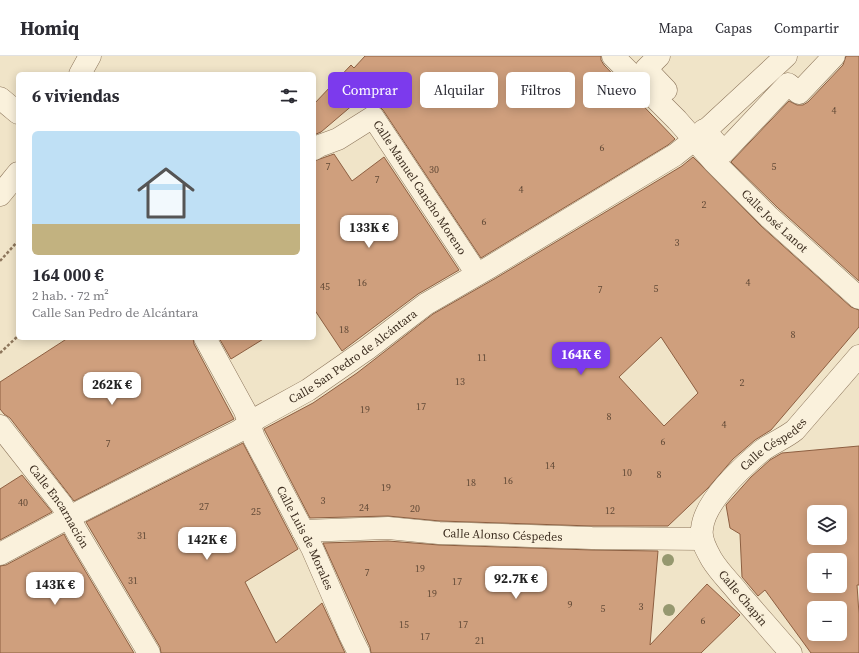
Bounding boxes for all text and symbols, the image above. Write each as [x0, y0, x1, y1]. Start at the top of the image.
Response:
text: Homiq [20, 15, 79, 41]
text: Mapa [658, 18, 693, 38]
text: Capas [715, 18, 752, 38]
text: Compartir [774, 18, 839, 38]
chip: Comprar [328, 72, 412, 108]
chip: Alquilar [420, 72, 498, 108]
chip: Filtros [506, 72, 575, 108]
chip: Nuevo [583, 72, 650, 108]
text: 6 viviendas [32, 84, 119, 108]
icon: filters [278, 85, 300, 107]
house number: 4 [832, 104, 837, 117]
street label: Calle Manuel Cancho Moreno [369, 117, 470, 258]
house number: 6 [600, 141, 605, 154]
icon: home [130, 157, 202, 229]
house number: 7 [326, 160, 331, 173]
house number: 5 [772, 160, 777, 173]
house number: 30 [429, 163, 439, 176]
house number: 7 [375, 173, 380, 186]
house number: 4 [519, 183, 524, 196]
street label: Calle José Lanot [738, 186, 811, 256]
house number: 2 [702, 198, 707, 211]
pin: 133K € [336, 215, 402, 249]
house number: 6 [482, 215, 487, 228]
text: 133K € [349, 219, 389, 236]
house number: 3 [675, 236, 680, 249]
text: 164 000 € [32, 263, 104, 287]
house number: 16 [357, 276, 367, 289]
house number: 4 [746, 276, 751, 289]
house number: 45 [320, 280, 330, 293]
house number: 5 [654, 282, 659, 295]
house number: 7 [598, 283, 603, 296]
text: 2 hab. · 72 m² [32, 287, 109, 304]
text: Calle San Pedro de Alcántara [32, 304, 198, 321]
street label: Calle San Pedro de Alcántara [286, 305, 421, 407]
house number: 18 [339, 323, 349, 336]
house number: 8 [791, 328, 796, 341]
pin: 164K € [548, 342, 614, 376]
text: 164K € [561, 346, 601, 363]
house number: 11 [477, 351, 487, 364]
pin: 262K € [79, 372, 145, 406]
house number: 13 [455, 375, 465, 388]
text: 262K € [92, 376, 132, 393]
house number: 2 [740, 376, 745, 389]
house number: 17 [416, 400, 426, 413]
house number: 19 [360, 403, 370, 416]
house number: 8 [607, 410, 612, 423]
street label: Calle Céspedes [736, 414, 810, 474]
house number: 4 [722, 418, 727, 431]
house number: 6 [661, 435, 666, 448]
house number: 7 [106, 437, 111, 450]
house number: 14 [545, 459, 555, 472]
street label: Calle Encarnación [25, 461, 93, 551]
house number: 10 [622, 466, 632, 479]
house number: 8 [657, 468, 662, 481]
house number: 16 [503, 474, 513, 487]
house number: 18 [466, 476, 476, 489]
house number: 19 [381, 481, 391, 494]
street label: Calle Luis de Morales [273, 483, 337, 592]
house number: 3 [321, 494, 326, 507]
house number: 40 [18, 496, 28, 509]
house number: 27 [199, 500, 209, 513]
house number: 24 [359, 501, 369, 514]
house number: 20 [410, 502, 420, 515]
house number: 12 [605, 504, 615, 517]
house number: 25 [251, 505, 261, 518]
map controls [807, 505, 847, 641]
button: layers [807, 505, 847, 545]
street label: Calle Alonso Céspedes [443, 525, 563, 545]
pin: 142K € [174, 527, 240, 561]
house number: 31 [137, 529, 147, 542]
text: 142K € [187, 531, 227, 548]
button: + [807, 553, 847, 593]
house number: 19 [415, 562, 425, 575]
house number: 7 [365, 566, 370, 579]
pin: 92.7K € [479, 566, 553, 600]
street label: Calle Chapín [715, 567, 771, 629]
text: 92.7K € [494, 570, 538, 587]
pin: 143K € [22, 572, 88, 606]
house number: 31 [128, 574, 138, 587]
house number: 17 [452, 575, 462, 588]
text: 143K € [35, 576, 75, 593]
house number: 19 [427, 587, 437, 600]
house number: 9 [568, 598, 573, 611]
house number: 3 [639, 600, 644, 613]
button: − [807, 601, 847, 641]
house number: 5 [601, 602, 606, 615]
house number: 6 [701, 614, 706, 627]
house number: 15 [399, 618, 409, 631]
house number: 17 [458, 618, 468, 631]
house number: 17 [420, 630, 430, 643]
house number: 21 [475, 634, 485, 647]

